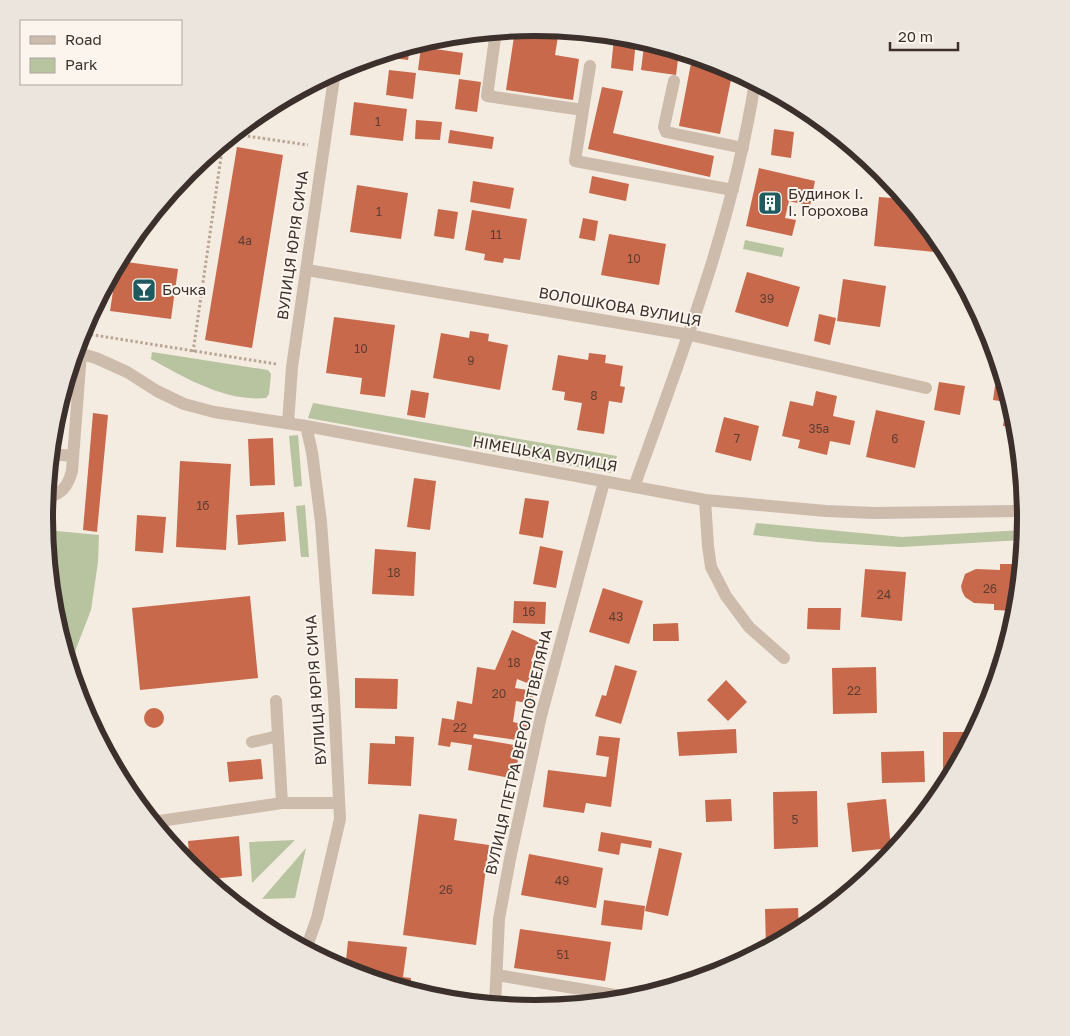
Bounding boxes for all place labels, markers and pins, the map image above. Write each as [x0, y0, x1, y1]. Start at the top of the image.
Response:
place label: Будинок І. І. Горохова [788, 184, 869, 219]
building icon: Будинок І. І. Горохова [757, 190, 783, 216]
bar icon: Бочка [131, 277, 157, 303]
place label: Бочка [162, 280, 206, 298]

